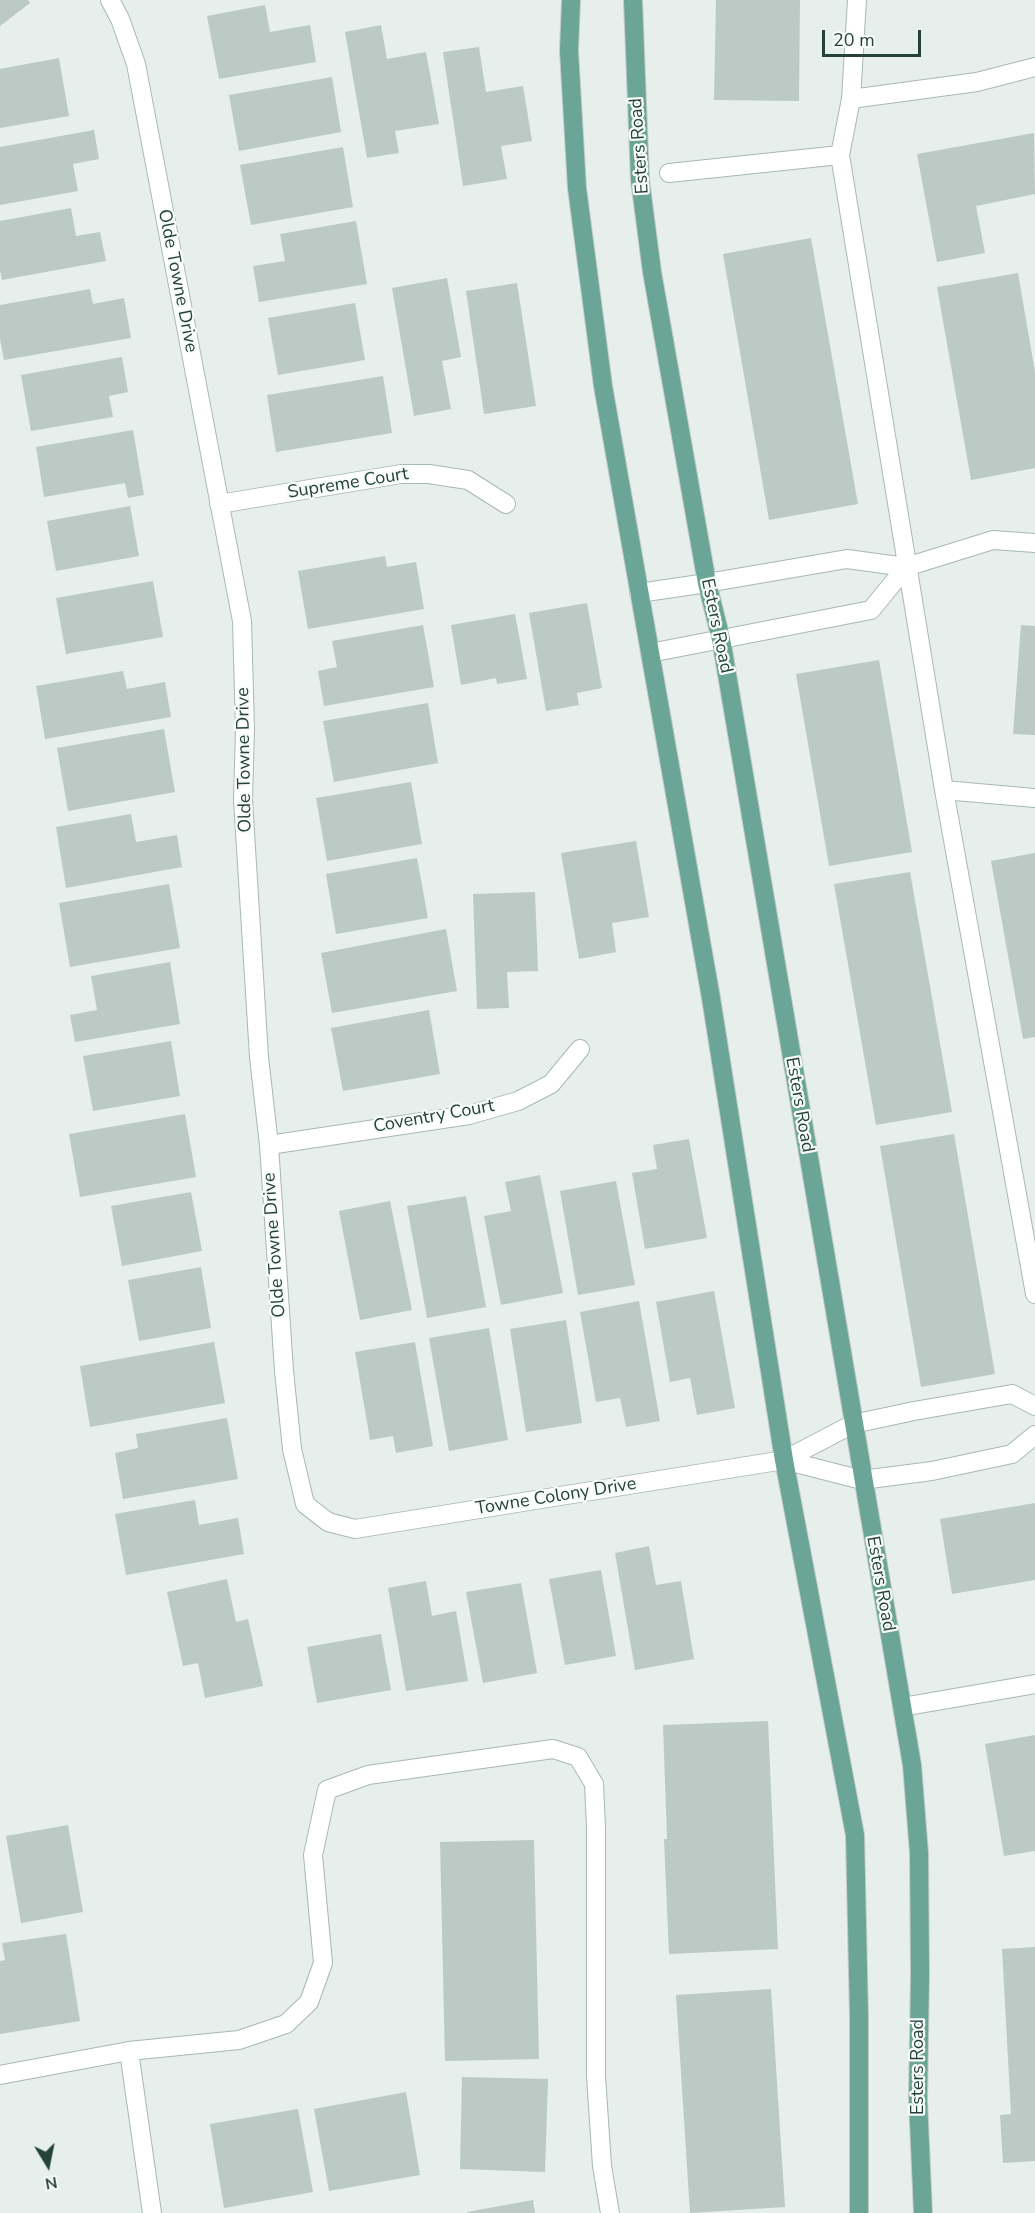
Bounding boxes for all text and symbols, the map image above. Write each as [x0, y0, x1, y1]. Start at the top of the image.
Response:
scale bar [825, 18, 924, 56]
text: 20 m [833, 28, 875, 52]
street label: Esters Road [626, 97, 654, 195]
street label: Olde Towne Drive [153, 208, 201, 354]
street label: Supreme Court [286, 464, 410, 504]
street label: Esters Road [695, 577, 737, 675]
street label: Olde Towne Drive [233, 687, 257, 833]
street label: Esters Road [780, 1056, 818, 1154]
street label: Coventry Court [372, 1096, 496, 1138]
street label: Olde Towne Drive [259, 1172, 291, 1318]
street label: Towne Colony Drive [474, 1474, 638, 1520]
street label: Esters Road [861, 1535, 899, 1633]
street label: Esters Road [908, 2019, 930, 2115]
north arrow [18, 2135, 78, 2195]
text: N [43, 2171, 59, 2195]

